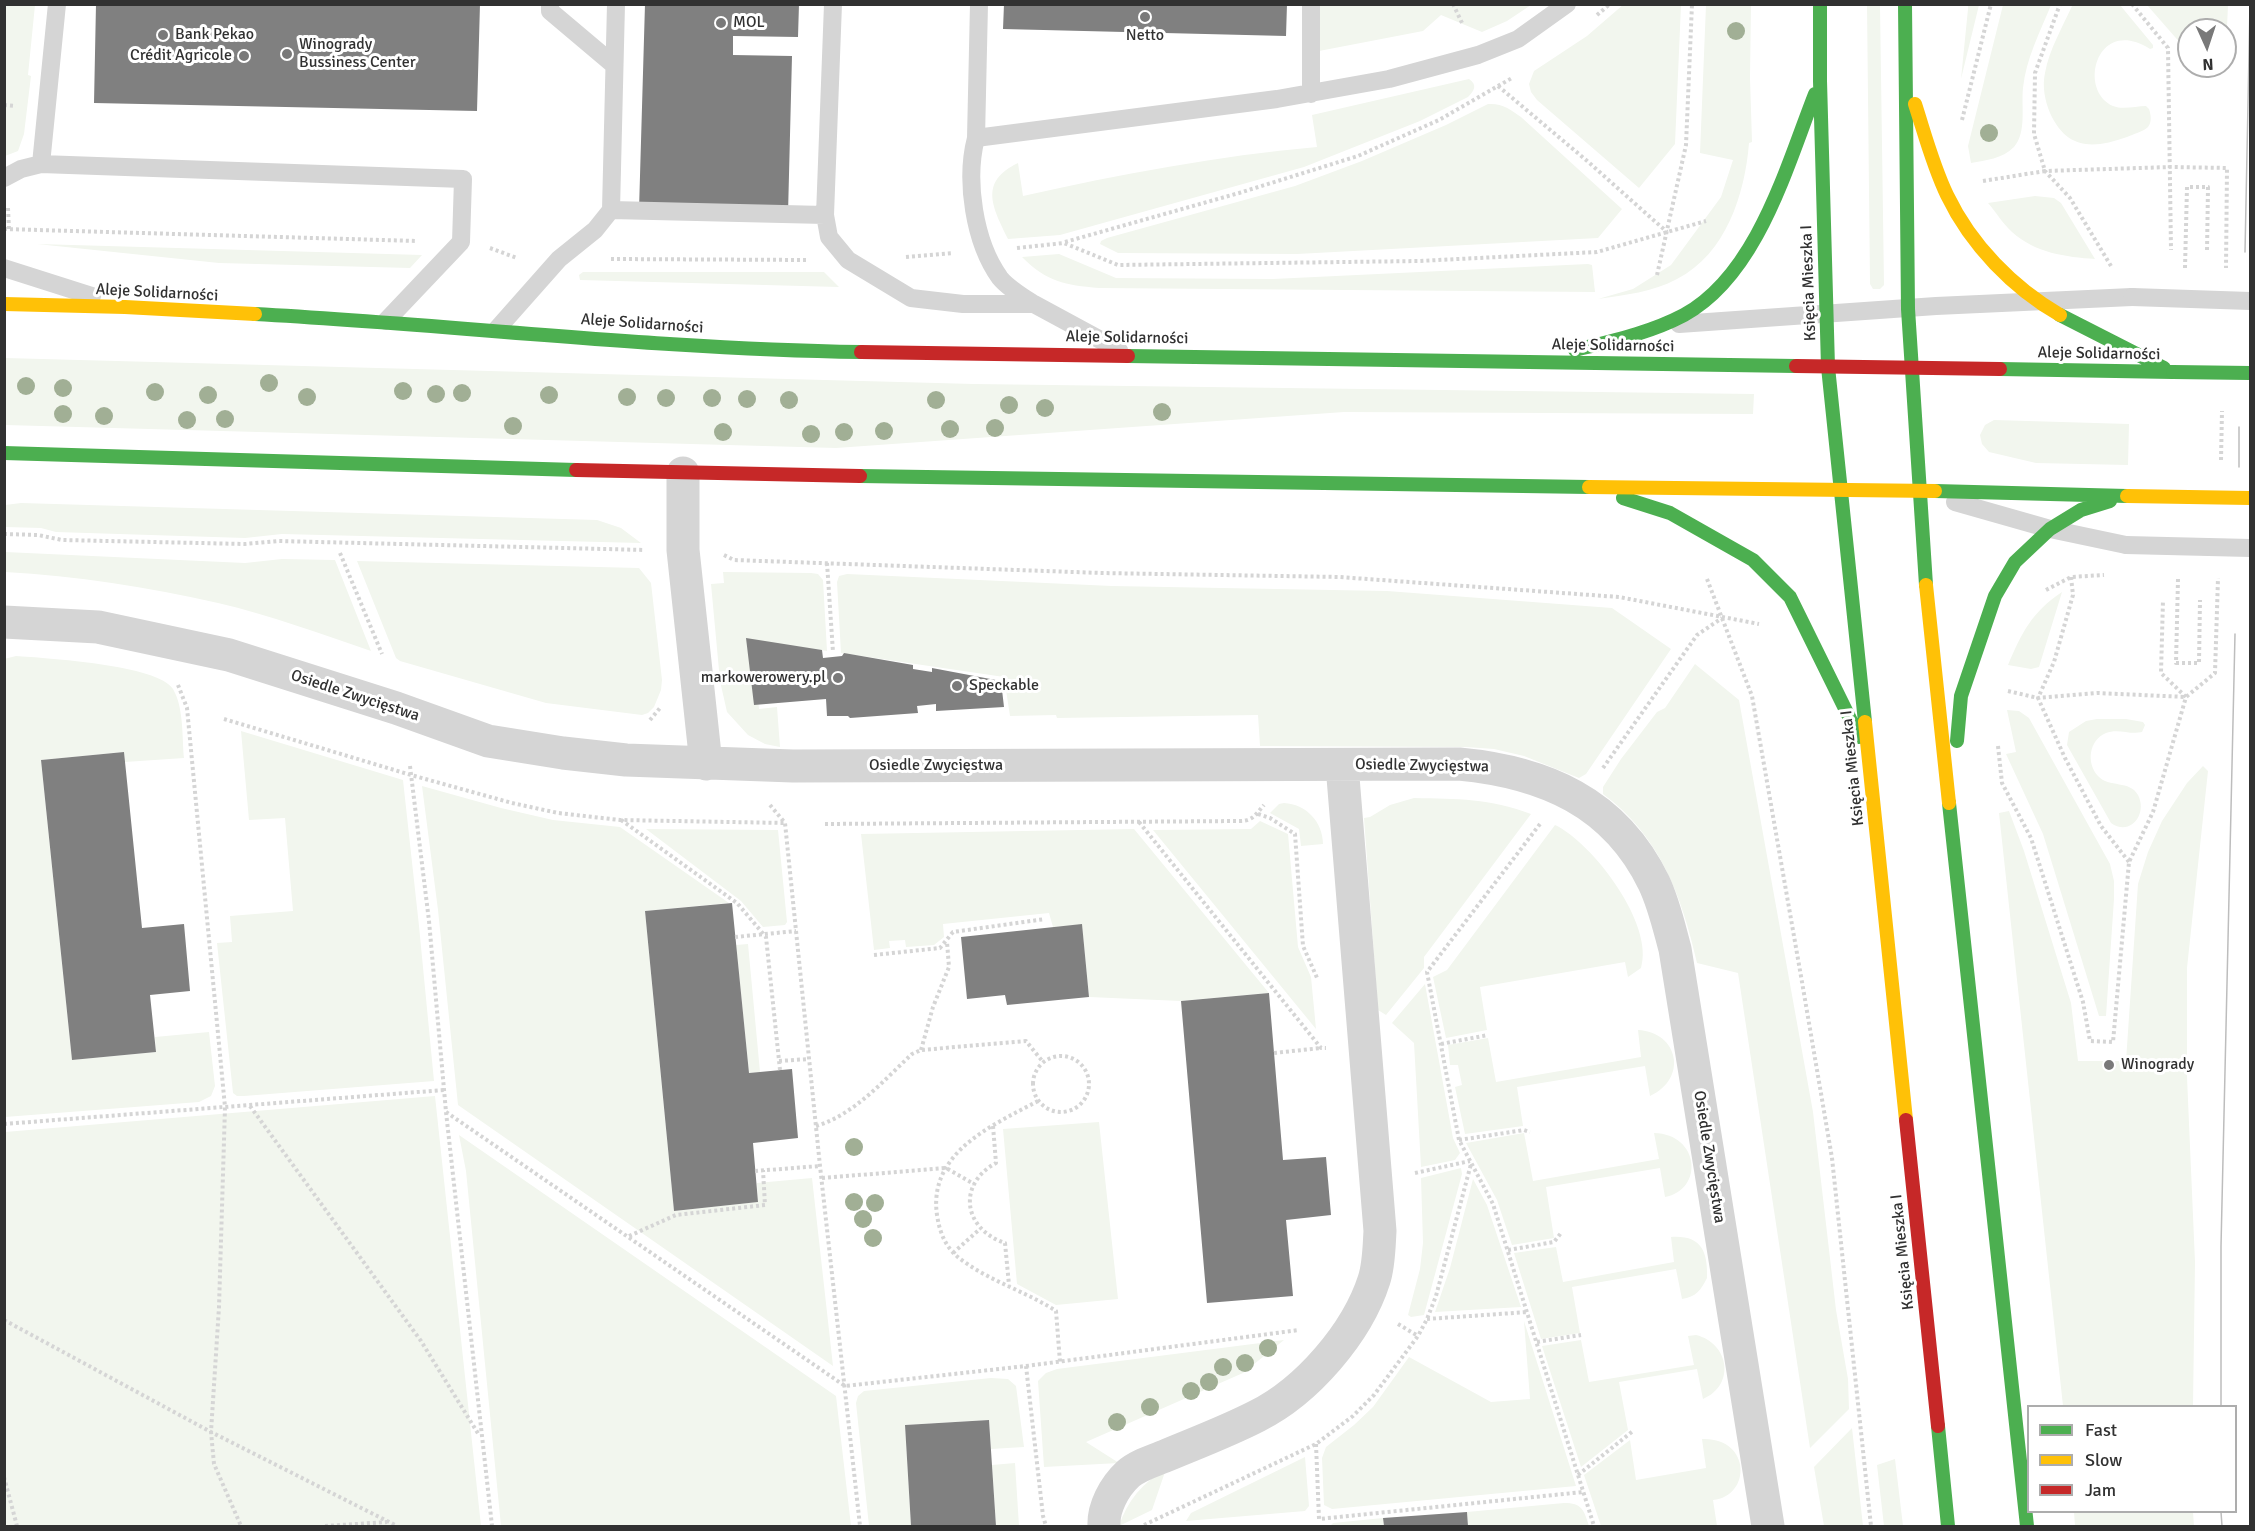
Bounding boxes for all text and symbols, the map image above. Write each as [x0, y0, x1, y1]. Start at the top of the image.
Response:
marker: Netto [1138, 10, 1152, 24]
place label: MOL [733, 13, 765, 33]
marker: MOL [714, 16, 728, 30]
north arrow [2177, 18, 2237, 78]
place label: Bank Pekao [175, 25, 254, 45]
place label: Netto [1126, 26, 1164, 46]
marker: Bank Pekao [156, 28, 170, 42]
place label: Winogrady Bussiness Center [299, 35, 416, 73]
place label: Crédit Agricole [130, 46, 232, 66]
marker: Winogrady Bussiness Center [280, 47, 294, 61]
marker: Crédit Agricole [237, 49, 251, 63]
text: N [2202, 54, 2214, 74]
street label: Księcia Mieszka I [1797, 225, 1821, 341]
street label: Aleje Solidarności [95, 280, 219, 306]
street label: Aleje Solidarności [580, 310, 704, 338]
street label: Aleje Solidarności [1065, 327, 1189, 349]
street label: Aleje Solidarności [1551, 335, 1675, 357]
street label: Aleje Solidarności [2037, 343, 2161, 365]
street label: Osiedle Zwycięstwa [288, 666, 422, 726]
place label: markowerowery.pl [701, 668, 826, 688]
marker: markowerowery.pl [831, 671, 845, 685]
place label: Speckable [969, 676, 1039, 696]
marker: Speckable [950, 679, 964, 693]
street label: Księcia Mieszka I [1837, 709, 1869, 827]
street label: Osiedle Zwycięstwa [1355, 755, 1489, 777]
street label: Osiedle Zwycięstwa [869, 756, 1003, 776]
place label: Winogrady [2121, 1055, 2194, 1075]
marker: Winogrady [2102, 1058, 2116, 1072]
street label: Osiedle Zwycięstwa [1689, 1089, 1729, 1225]
street label: Księcia Mieszka I [1887, 1193, 1919, 1311]
legend [2027, 1405, 2237, 1513]
text: Fast [2085, 1419, 2117, 1441]
text: Slow [2085, 1449, 2122, 1471]
text: Jam [2085, 1479, 2116, 1501]

